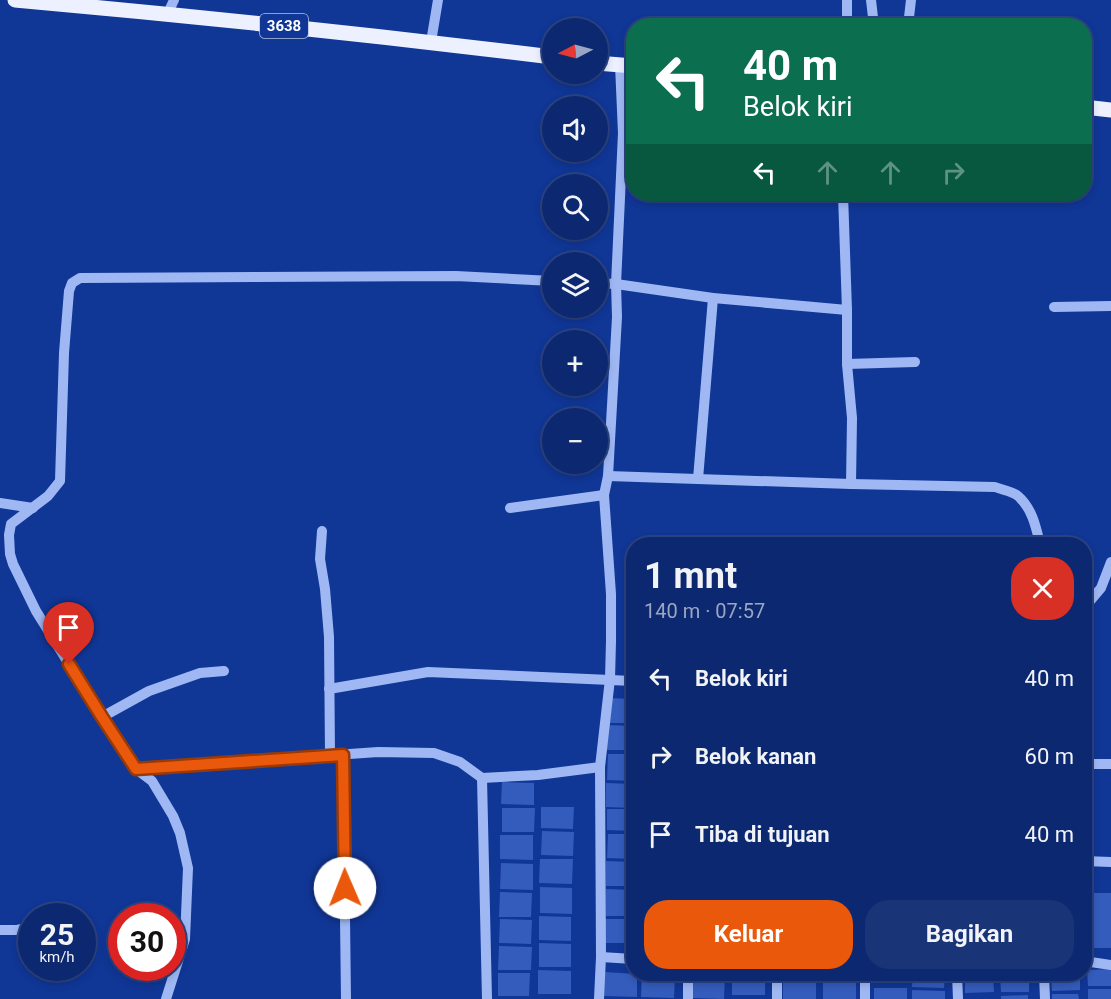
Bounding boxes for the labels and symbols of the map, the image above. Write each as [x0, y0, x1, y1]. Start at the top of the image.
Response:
road number: 3638 [260, 14, 308, 38]
north arrow [542, 18, 608, 84]
pin [43, 602, 94, 664]
position arrow [313, 856, 377, 920]
speed limit sign: 30 [108, 903, 186, 981]

